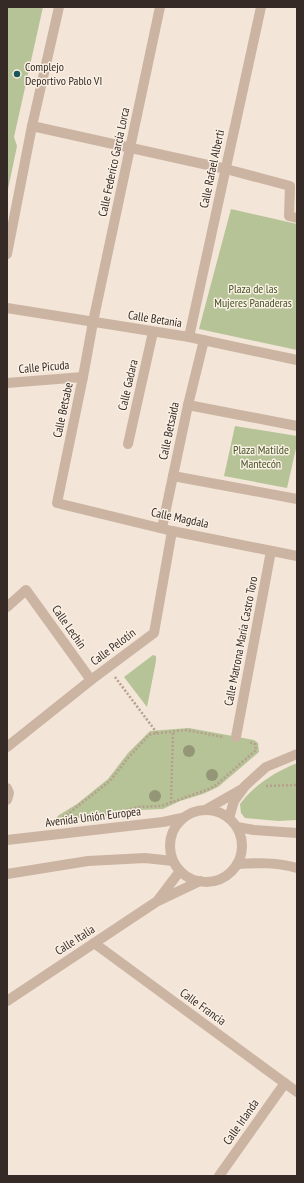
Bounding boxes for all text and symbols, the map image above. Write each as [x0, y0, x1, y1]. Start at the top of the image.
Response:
place label: Complejo Deportivo Pablo VI [25, 59, 102, 88]
marker: Complejo Deportivo Pablo VI [12, 69, 22, 79]
street label: Calle Federico García Lorca [95, 106, 132, 218]
street label: Calle Rafael Alberti [196, 128, 227, 209]
park label: Plaza de las Mujeres Panaderas [214, 281, 292, 310]
street label: Calle Betania [127, 307, 183, 330]
street label: Calle Picuda [18, 357, 70, 376]
street label: Calle Gadara [114, 358, 141, 412]
street label: Calle Betsabe [49, 381, 76, 439]
street label: Calle Betsaida [155, 400, 182, 461]
park label: Plaza Matilde Mantecón [233, 442, 289, 471]
street label: Calle Magdala [150, 504, 210, 531]
street label: Calle Matrona María Castro Toro [221, 575, 260, 707]
street label: Calle Lechín [49, 602, 90, 651]
street label: Calle Pelotín [87, 625, 138, 668]
street label: Avenida Unión Europea [44, 803, 142, 830]
street label: Calle Italia [52, 921, 98, 958]
street label: Calle Francia [177, 985, 229, 1028]
street label: Calle Irlanda [219, 1096, 262, 1147]

